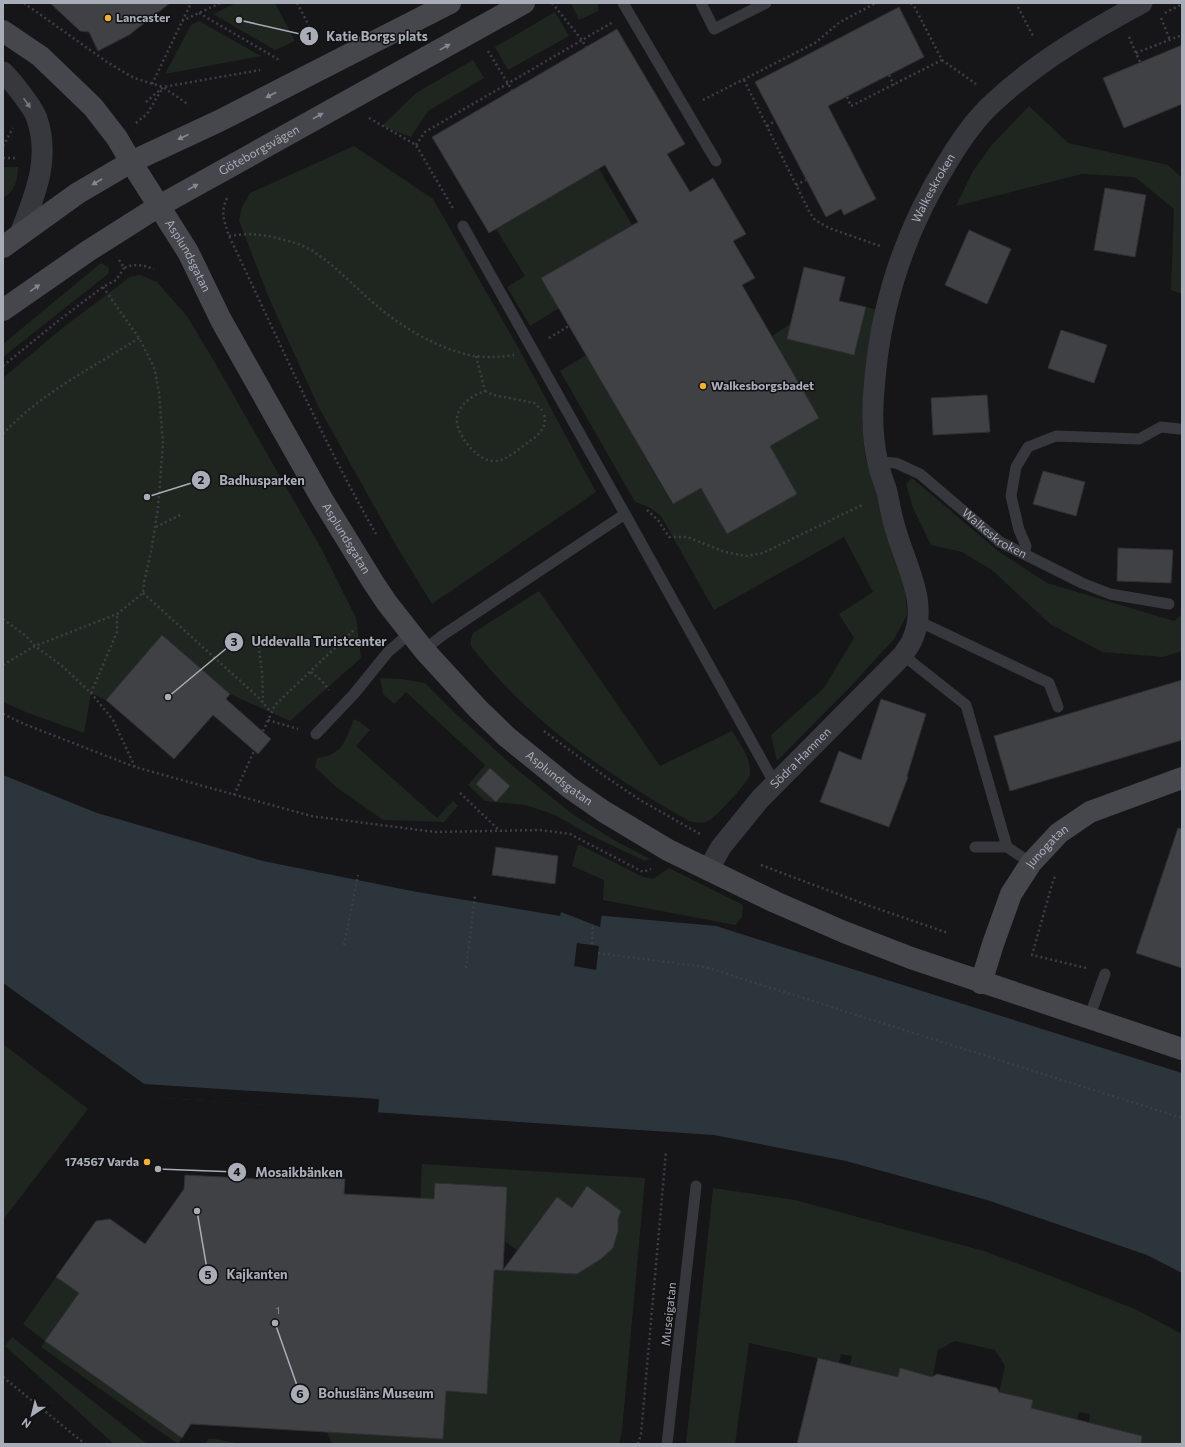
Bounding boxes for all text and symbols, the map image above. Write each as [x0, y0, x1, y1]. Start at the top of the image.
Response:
place label: Lancaster [116, 10, 170, 24]
marker: Lancaster [103, 13, 113, 23]
callout: Katie Borgs plats [299, 24, 436, 49]
text: 1 [306, 28, 312, 42]
text: Katie Borgs plats [326, 28, 428, 44]
one-way arrow [439, 43, 450, 50]
one-way arrow [265, 92, 277, 98]
one-way arrow [23, 98, 31, 108]
one-way arrow [313, 113, 324, 120]
street label: Göteborgsvägen [216, 122, 301, 177]
one-way arrow [178, 134, 189, 140]
street label: Walkeskroken [908, 151, 957, 225]
one-way arrow [91, 179, 103, 186]
one-way arrow [187, 183, 199, 190]
street label: Asplundsgatan [163, 216, 214, 294]
one-way arrow [30, 284, 40, 292]
place label: Walkesborgsbadet [711, 378, 814, 392]
marker: Walkesborgsbadet [698, 381, 708, 391]
callout: Badhusparken [191, 467, 312, 492]
text: 2 [198, 472, 205, 486]
text: Badhusparken [219, 472, 305, 488]
street label: Asplundsgatan [320, 500, 374, 576]
street label: Walkeskroken [960, 505, 1029, 560]
callout: Uddevalla Turistcenter [224, 629, 395, 654]
text: Uddevalla Turistcenter [251, 633, 387, 649]
text: 3 [231, 634, 238, 648]
street label: Södra Hamnen [767, 724, 833, 791]
street label: Asplundsgatan [523, 747, 596, 808]
street label: Junogatan [1022, 821, 1070, 870]
place label: 174567 Varda [65, 1154, 139, 1168]
marker: 174567 Varda [142, 1157, 152, 1167]
callout: Mosaikbänken [227, 1160, 350, 1185]
text: 4 [233, 1164, 241, 1178]
text: Mosaikbänken [255, 1164, 343, 1180]
callout: Kajkanten [198, 1262, 295, 1287]
text: Kajkanten [226, 1266, 288, 1282]
text: 5 [205, 1267, 212, 1281]
street label: Museigatan [658, 1281, 678, 1346]
house number: 1 [276, 1304, 280, 1316]
callout: Bohusläns Museum [290, 1381, 442, 1406]
text: Bohusläns Museum [318, 1385, 434, 1401]
text: 6 [296, 1386, 304, 1400]
north arrow [12, 1395, 52, 1435]
text: N [19, 1416, 33, 1431]

